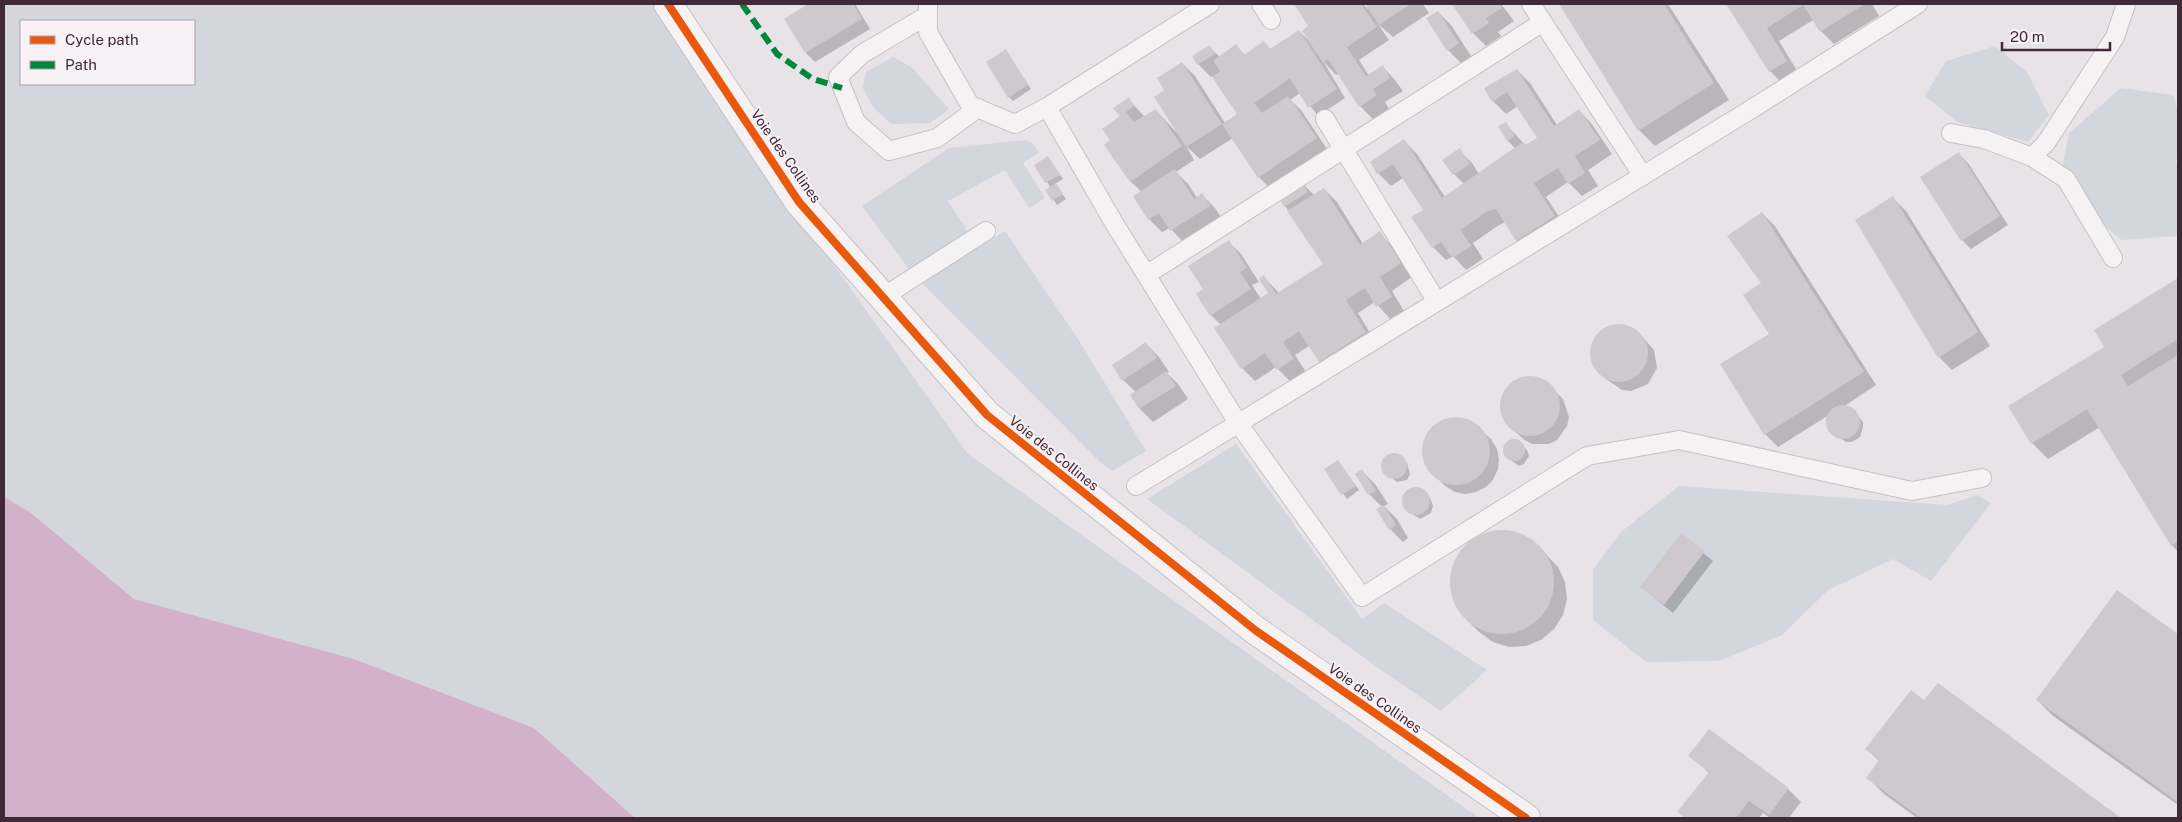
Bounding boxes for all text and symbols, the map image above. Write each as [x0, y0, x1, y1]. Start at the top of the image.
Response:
legend [20, 20, 195, 85]
scale bar [2002, 20, 2110, 52]
text: 20 m [2010, 28, 2045, 45]
text: Cycle path [65, 31, 139, 48]
text: Path [65, 56, 97, 73]
street label: Voie des Collines [748, 106, 824, 206]
street label: Voie des Collines [1006, 412, 1102, 494]
street label: Voie des Collines [1325, 660, 1425, 736]

